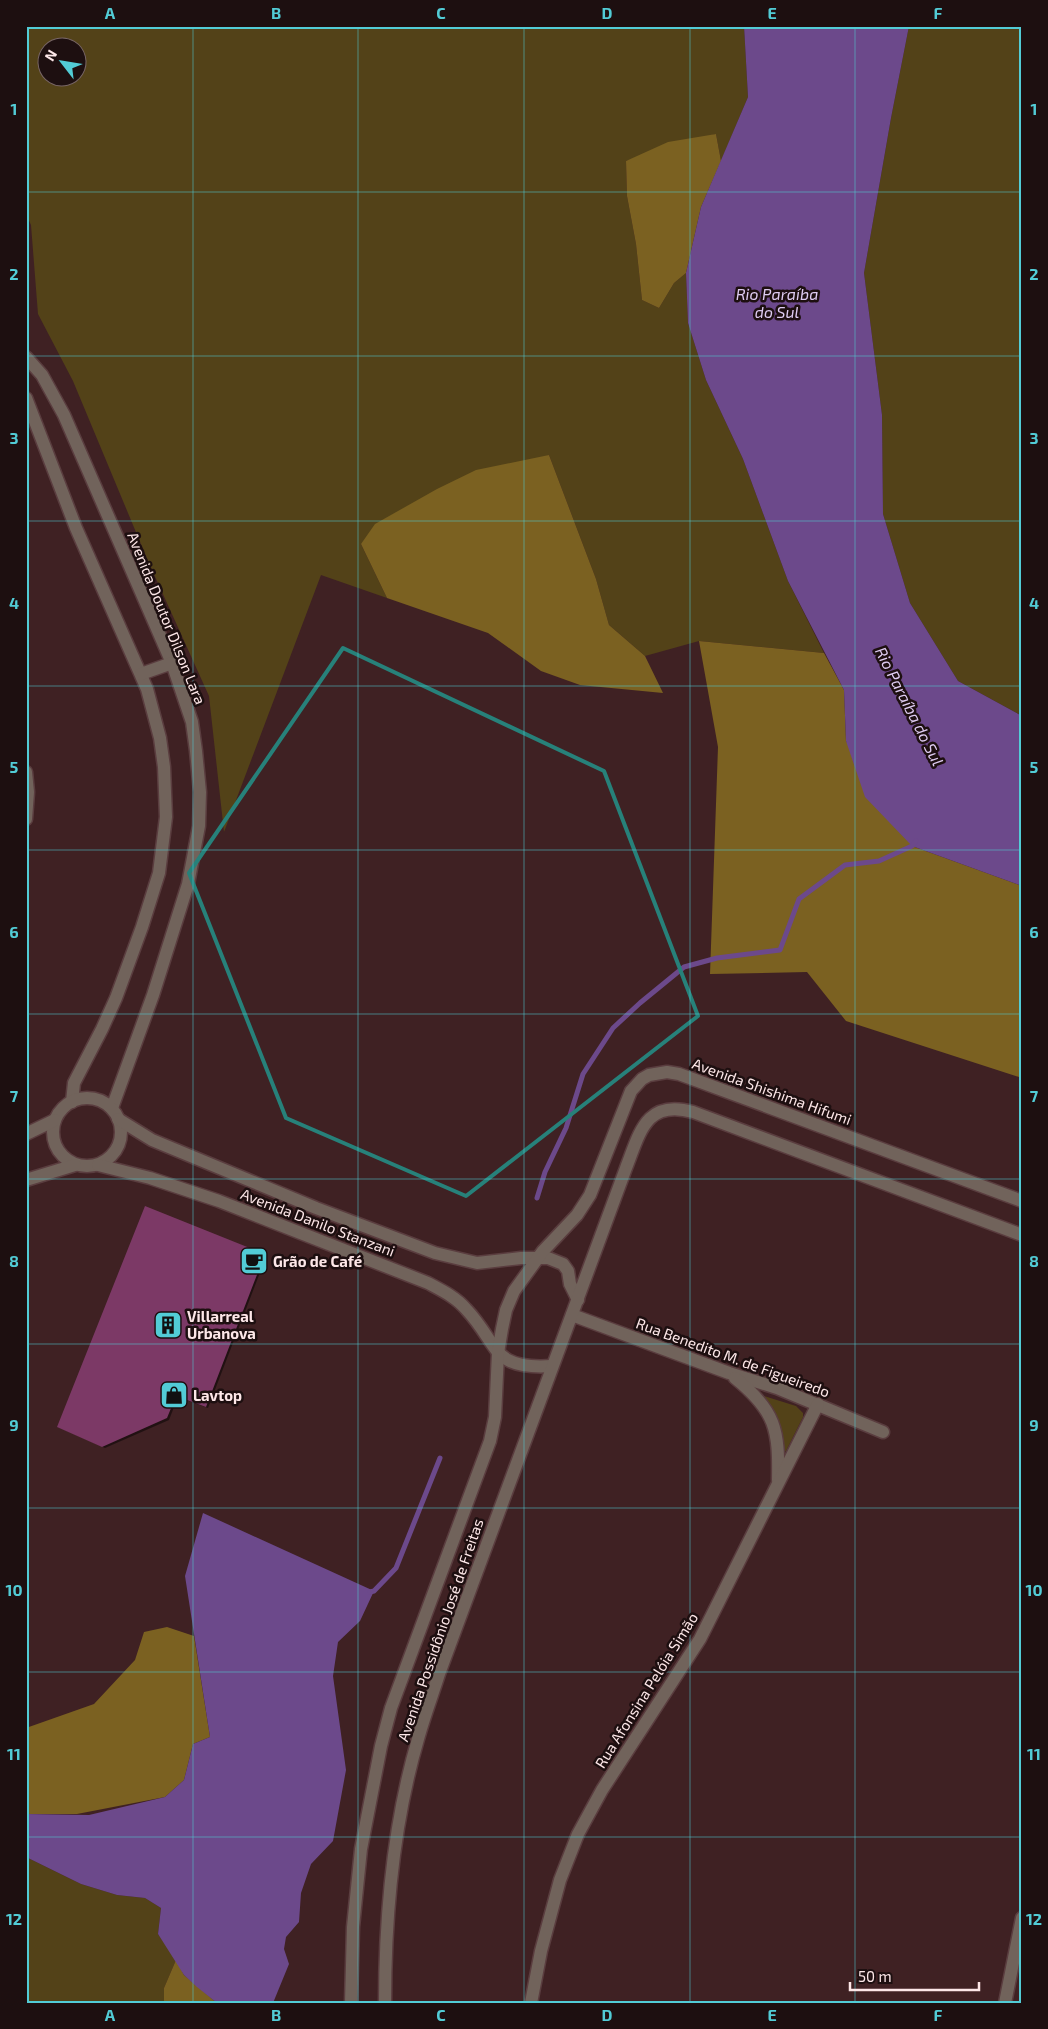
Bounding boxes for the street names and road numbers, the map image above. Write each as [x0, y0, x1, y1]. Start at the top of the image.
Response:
street label: Avenida Doutor Dilson Lara [124, 529, 210, 707]
street label: Avenida Shishima Hifumi [690, 1054, 854, 1128]
street label: Avenida Danilo Stanzani [238, 1184, 398, 1260]
street label: Rua Benedito M. de Figueiredo [634, 1314, 832, 1400]
street label: Avenida Possidônio José de Freitas [393, 1516, 487, 1744]
street label: Rua Afonsina Pelóia Simão [591, 1609, 701, 1771]

